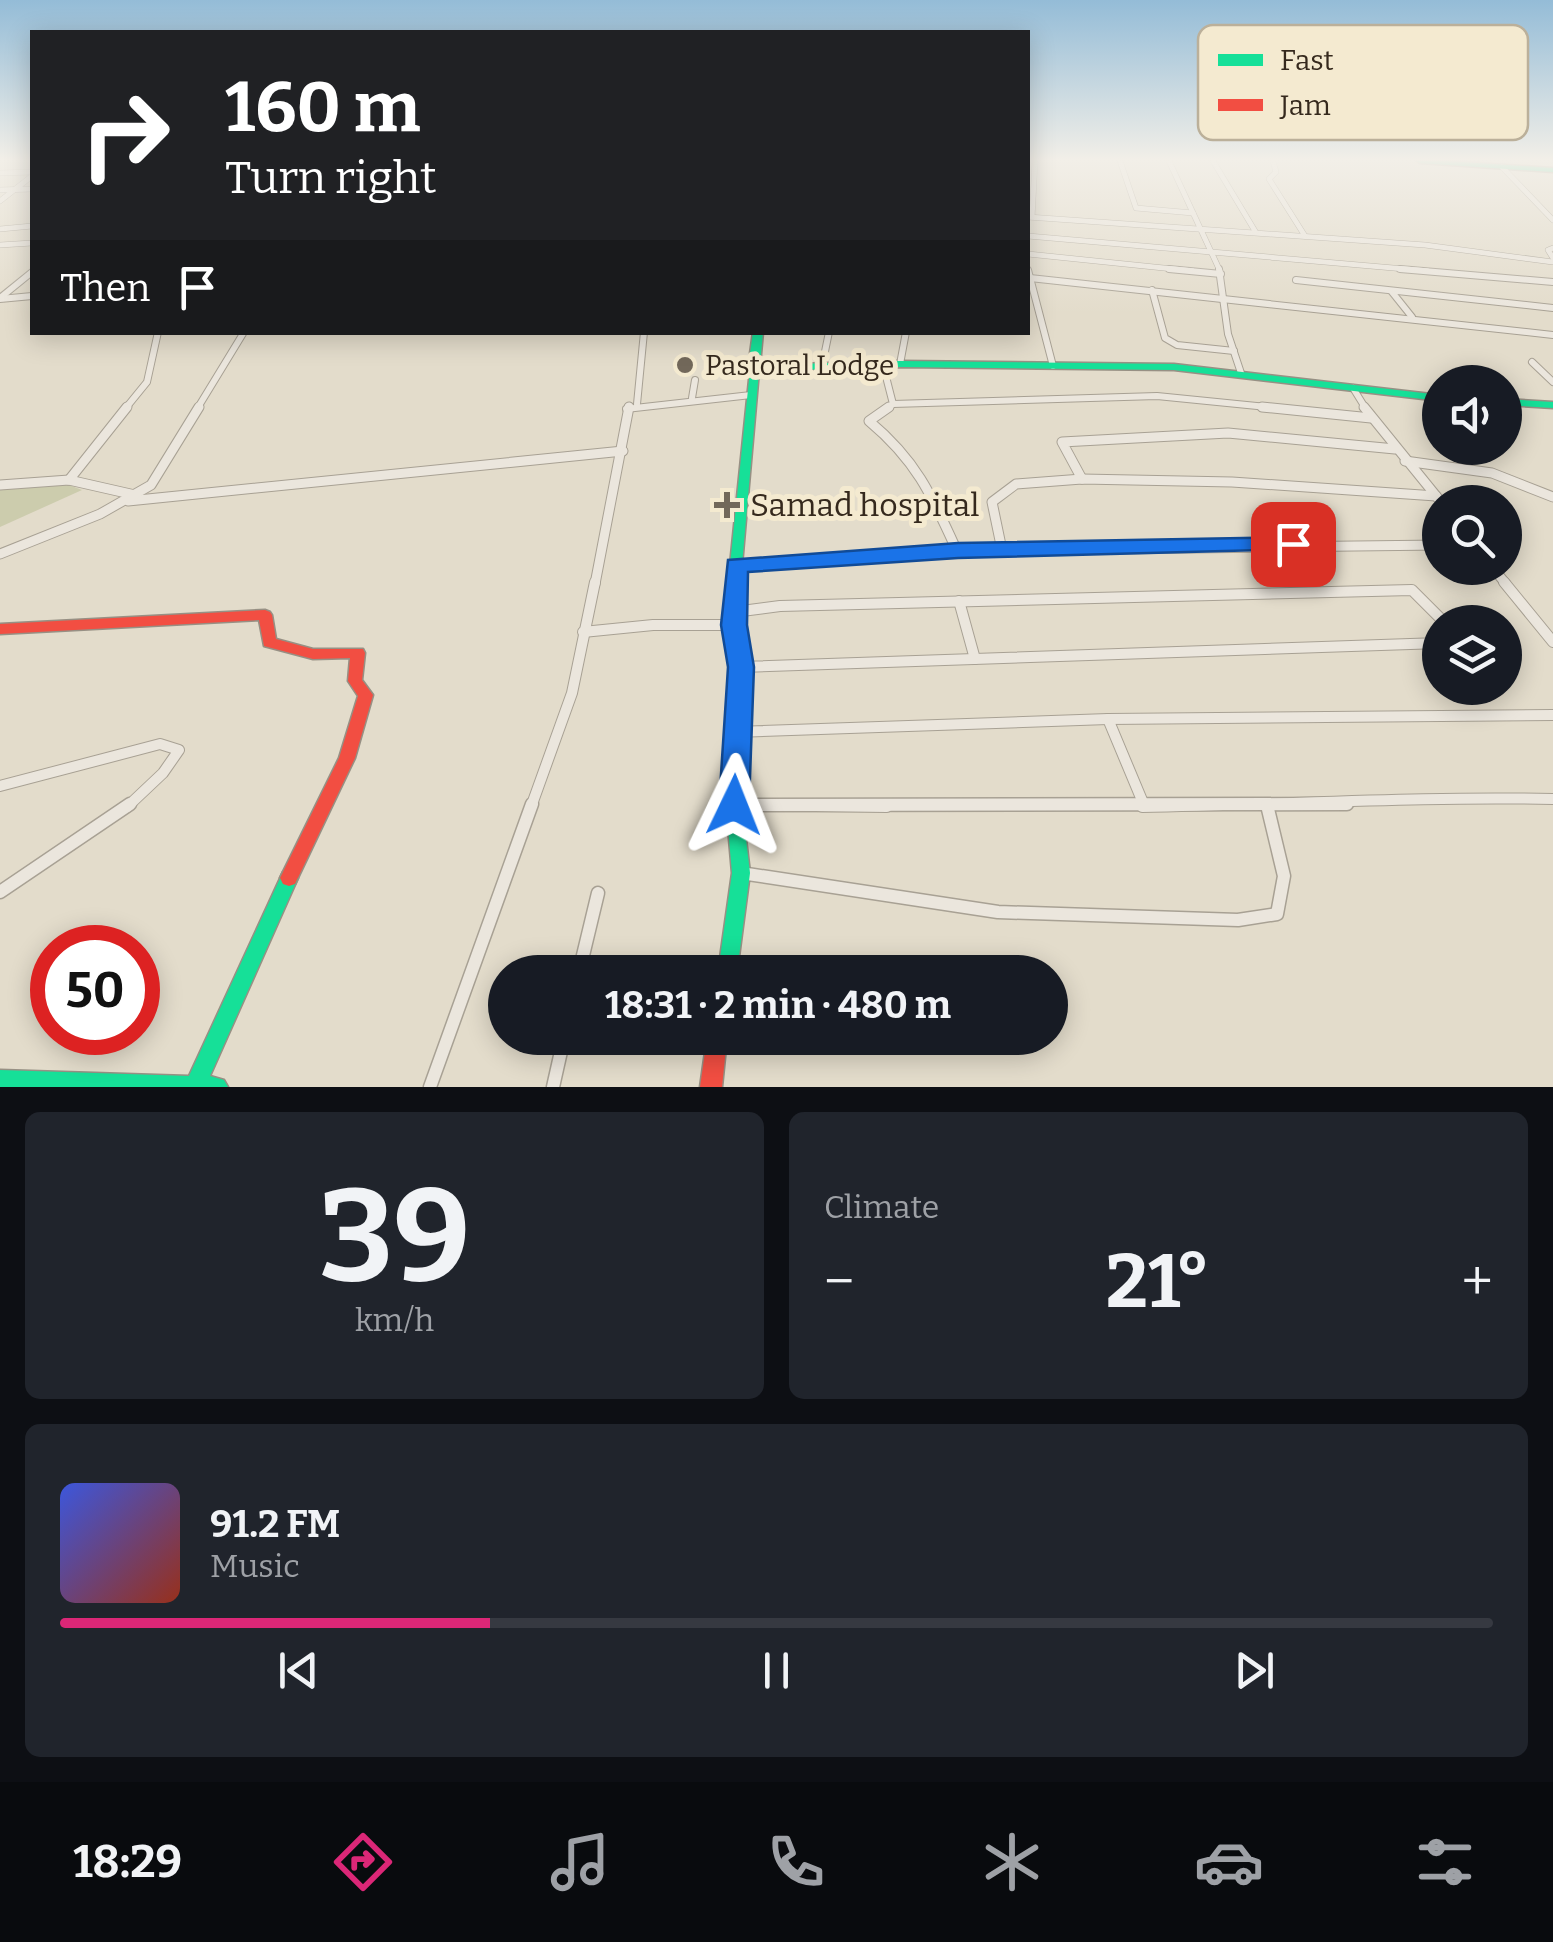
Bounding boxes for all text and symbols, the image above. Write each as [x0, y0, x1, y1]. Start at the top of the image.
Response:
legend [1198, 25, 1528, 140]
text: Fast [1280, 44, 1334, 77]
text: 160 m [225, 66, 420, 150]
icon: right [60, 70, 190, 200]
text: Jam [1279, 89, 1331, 122]
text: Turn right [225, 151, 437, 205]
icon: arrive [170, 260, 225, 315]
text: Then [60, 265, 150, 311]
place label: Pastoral Lodge [705, 349, 894, 382]
marker: Pastoral Lodge [674, 354, 696, 376]
map controls [1422, 365, 1522, 705]
button: sound [1422, 365, 1522, 465]
button: search [1422, 485, 1522, 585]
place label: Samad hospital [750, 486, 980, 524]
marker: Samad hospital [714, 492, 740, 518]
pin [1251, 502, 1336, 587]
icon: arrive [1266, 517, 1321, 572]
button: layers [1422, 605, 1522, 705]
position arrow [682, 753, 786, 857]
speed limit sign: 50 [30, 925, 160, 1055]
text: 18:31 · 2 min · 480 m [605, 982, 951, 1028]
text: 39 [319, 1158, 470, 1314]
text: Climate [824, 1188, 939, 1226]
text: 21° [1106, 1237, 1210, 1327]
text: − [824, 1249, 854, 1315]
text: + [1462, 1249, 1493, 1315]
text: km/h [355, 1301, 434, 1339]
text: 91.2 FM [210, 1501, 340, 1547]
text: Music [210, 1547, 300, 1585]
icon: previous [271, 1643, 326, 1698]
icon: pause [749, 1643, 804, 1698]
icon: next [1227, 1643, 1282, 1698]
icon: directions [328, 1827, 398, 1897]
icon: music [545, 1827, 615, 1897]
icon: phone [761, 1827, 831, 1897]
icon: climate [977, 1827, 1047, 1897]
icon: car [1194, 1827, 1264, 1897]
icon: filters [1410, 1827, 1480, 1897]
text: 18:29 [73, 1835, 182, 1889]

